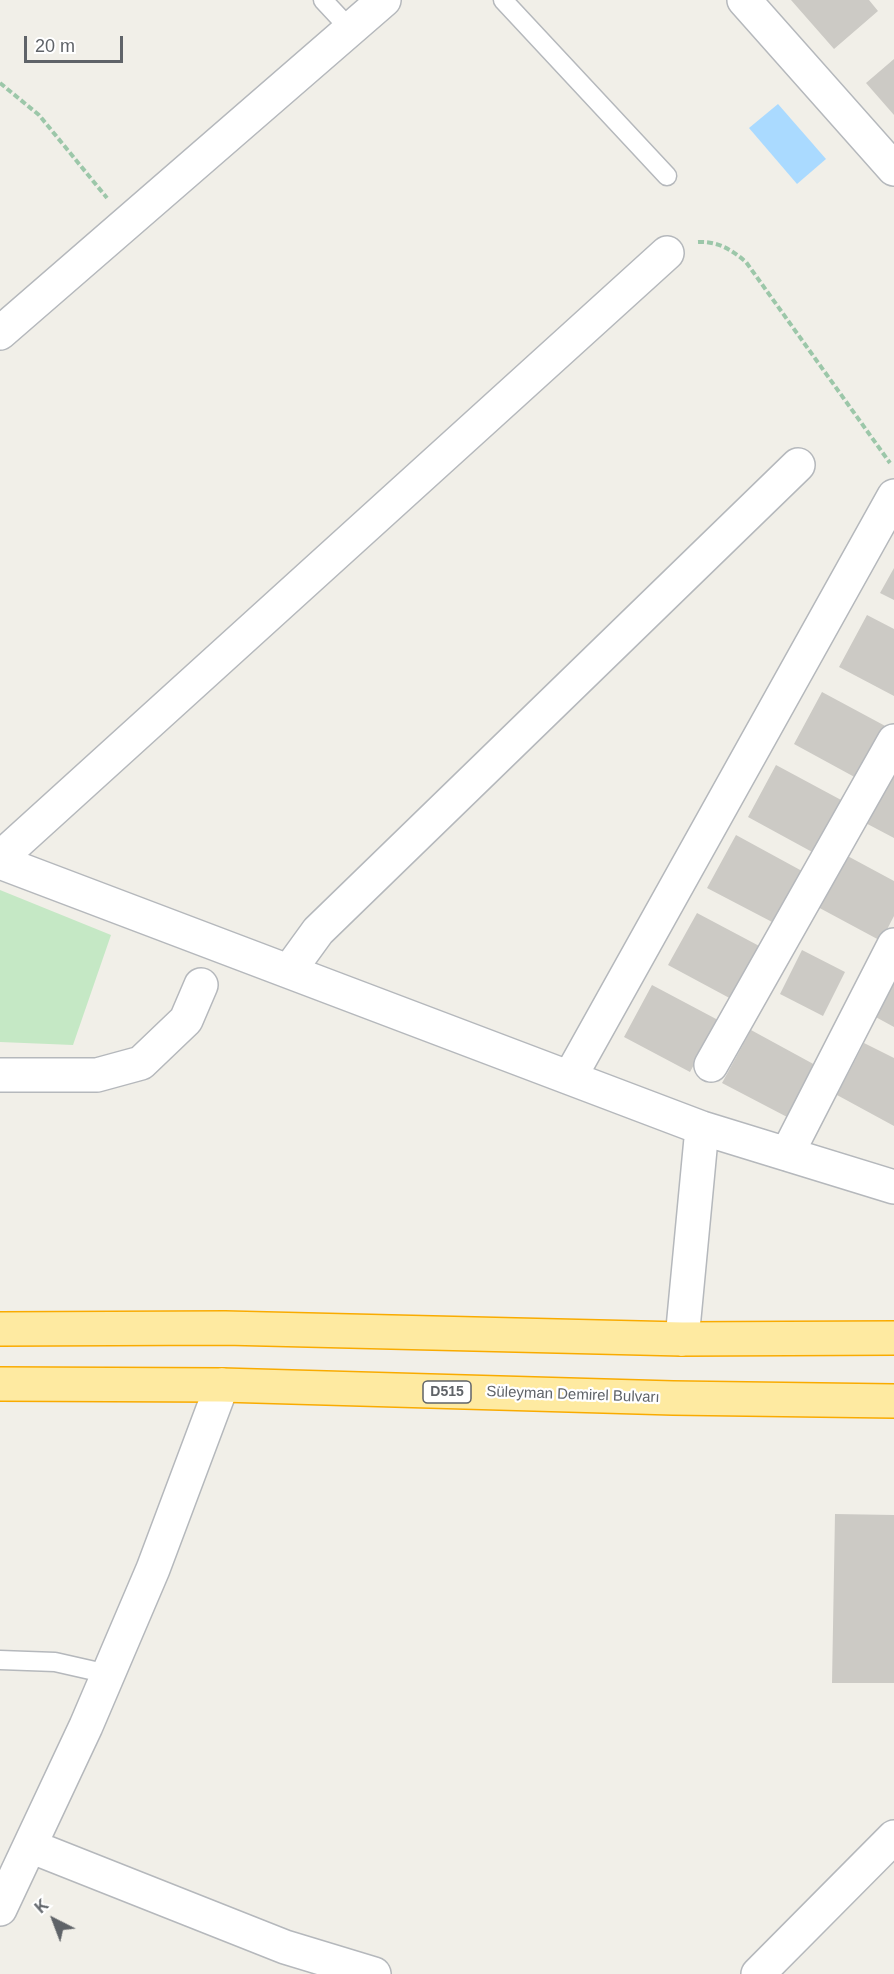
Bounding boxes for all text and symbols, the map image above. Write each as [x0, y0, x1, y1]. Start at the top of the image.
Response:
scale bar [27, 24, 126, 62]
text: 20 m [35, 36, 75, 56]
road number: D515 [423, 1381, 471, 1403]
street label: Süleyman Demirel Bulvarı [486, 1383, 660, 1407]
north arrow [24, 1890, 84, 1950]
text: K [32, 1896, 52, 1916]

